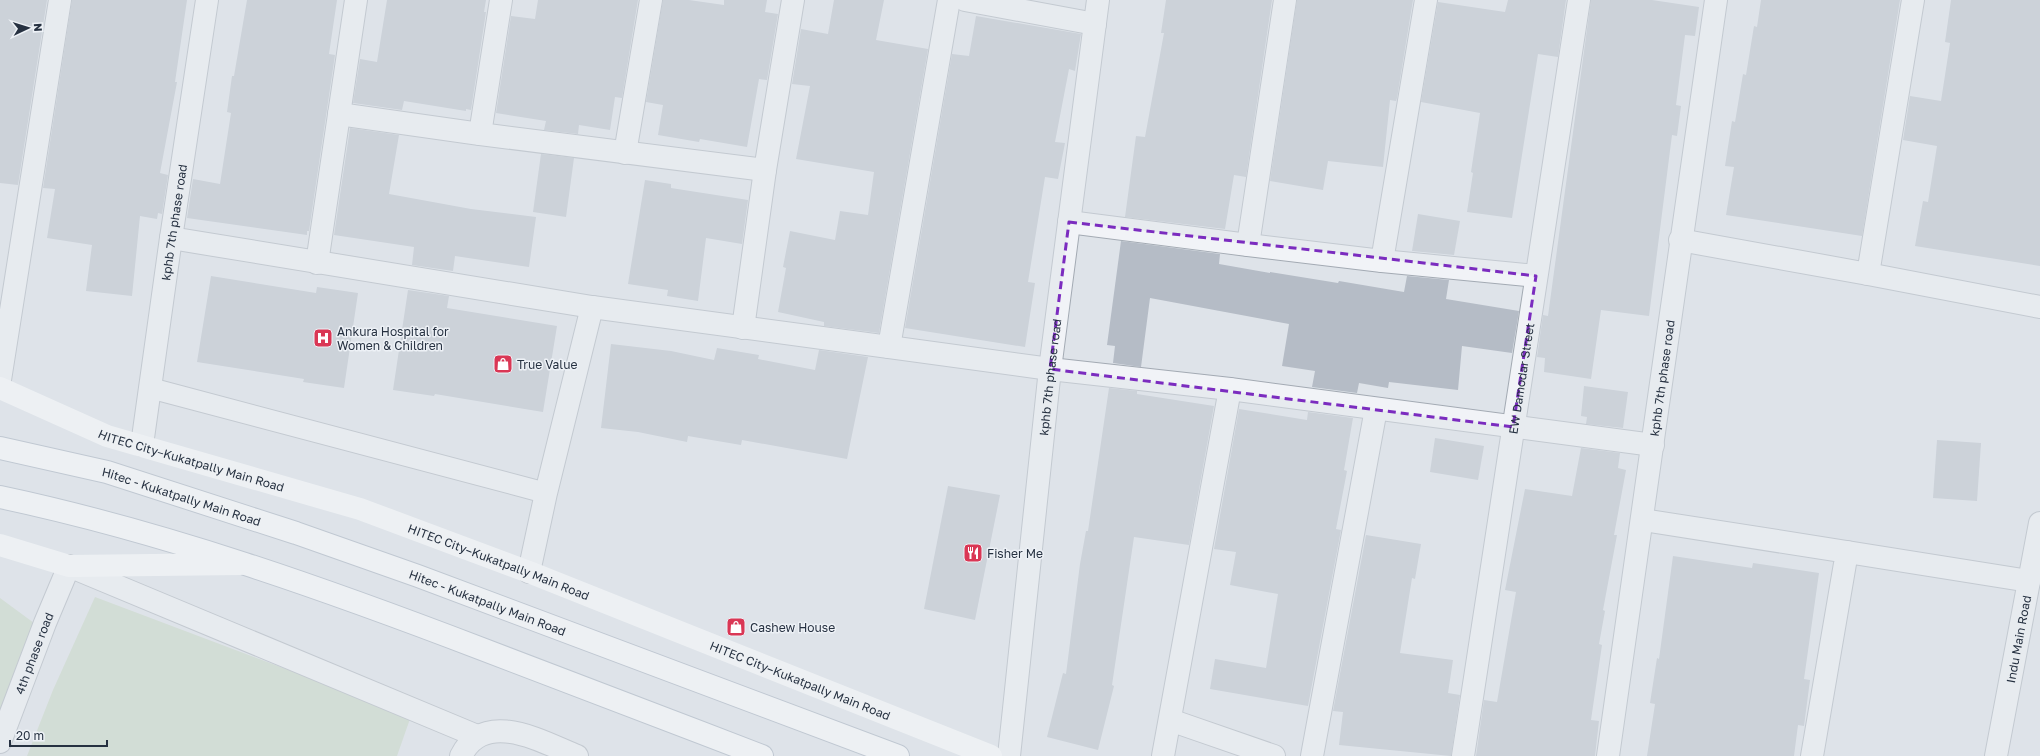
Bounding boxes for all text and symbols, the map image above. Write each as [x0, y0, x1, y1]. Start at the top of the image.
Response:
north arrow [8, 8, 48, 48]
text: N [32, 23, 45, 32]
street label: kphb 7th phase road [158, 163, 190, 281]
street label: kphb 7th phase road [1035, 318, 1064, 436]
street label: kphb 7th phase road [1646, 319, 1677, 437]
street label: EW Damodar Street [1505, 322, 1537, 435]
place label: Ankura Hospital for Women & Children [337, 324, 449, 353]
hospital icon: Ankura Hospital for Women & Children [312, 327, 334, 349]
shop icon: True Value [492, 353, 514, 375]
place label: True Value [517, 357, 577, 372]
street label: HITEC City–Kukatpally Main Road [96, 426, 286, 494]
street label: Hitec - Kukatpally Main Road [101, 464, 263, 529]
street label: HITEC City–Kukatpally Main Road [406, 520, 592, 603]
restaurant icon: Fisher Me [962, 542, 984, 564]
place label: Fisher Me [987, 546, 1043, 561]
street label: Hitec - Kukatpally Main Road [407, 566, 568, 638]
street label: Indu Main Road [2002, 594, 2034, 684]
street label: 4th phase road [11, 610, 56, 696]
shop icon: Cashew House [725, 616, 747, 638]
place label: Cashew House [750, 620, 835, 635]
street label: HITEC City–Kukatpally Main Road [708, 637, 893, 723]
scale bar [10, 722, 107, 748]
text: 20 m [16, 728, 44, 743]

